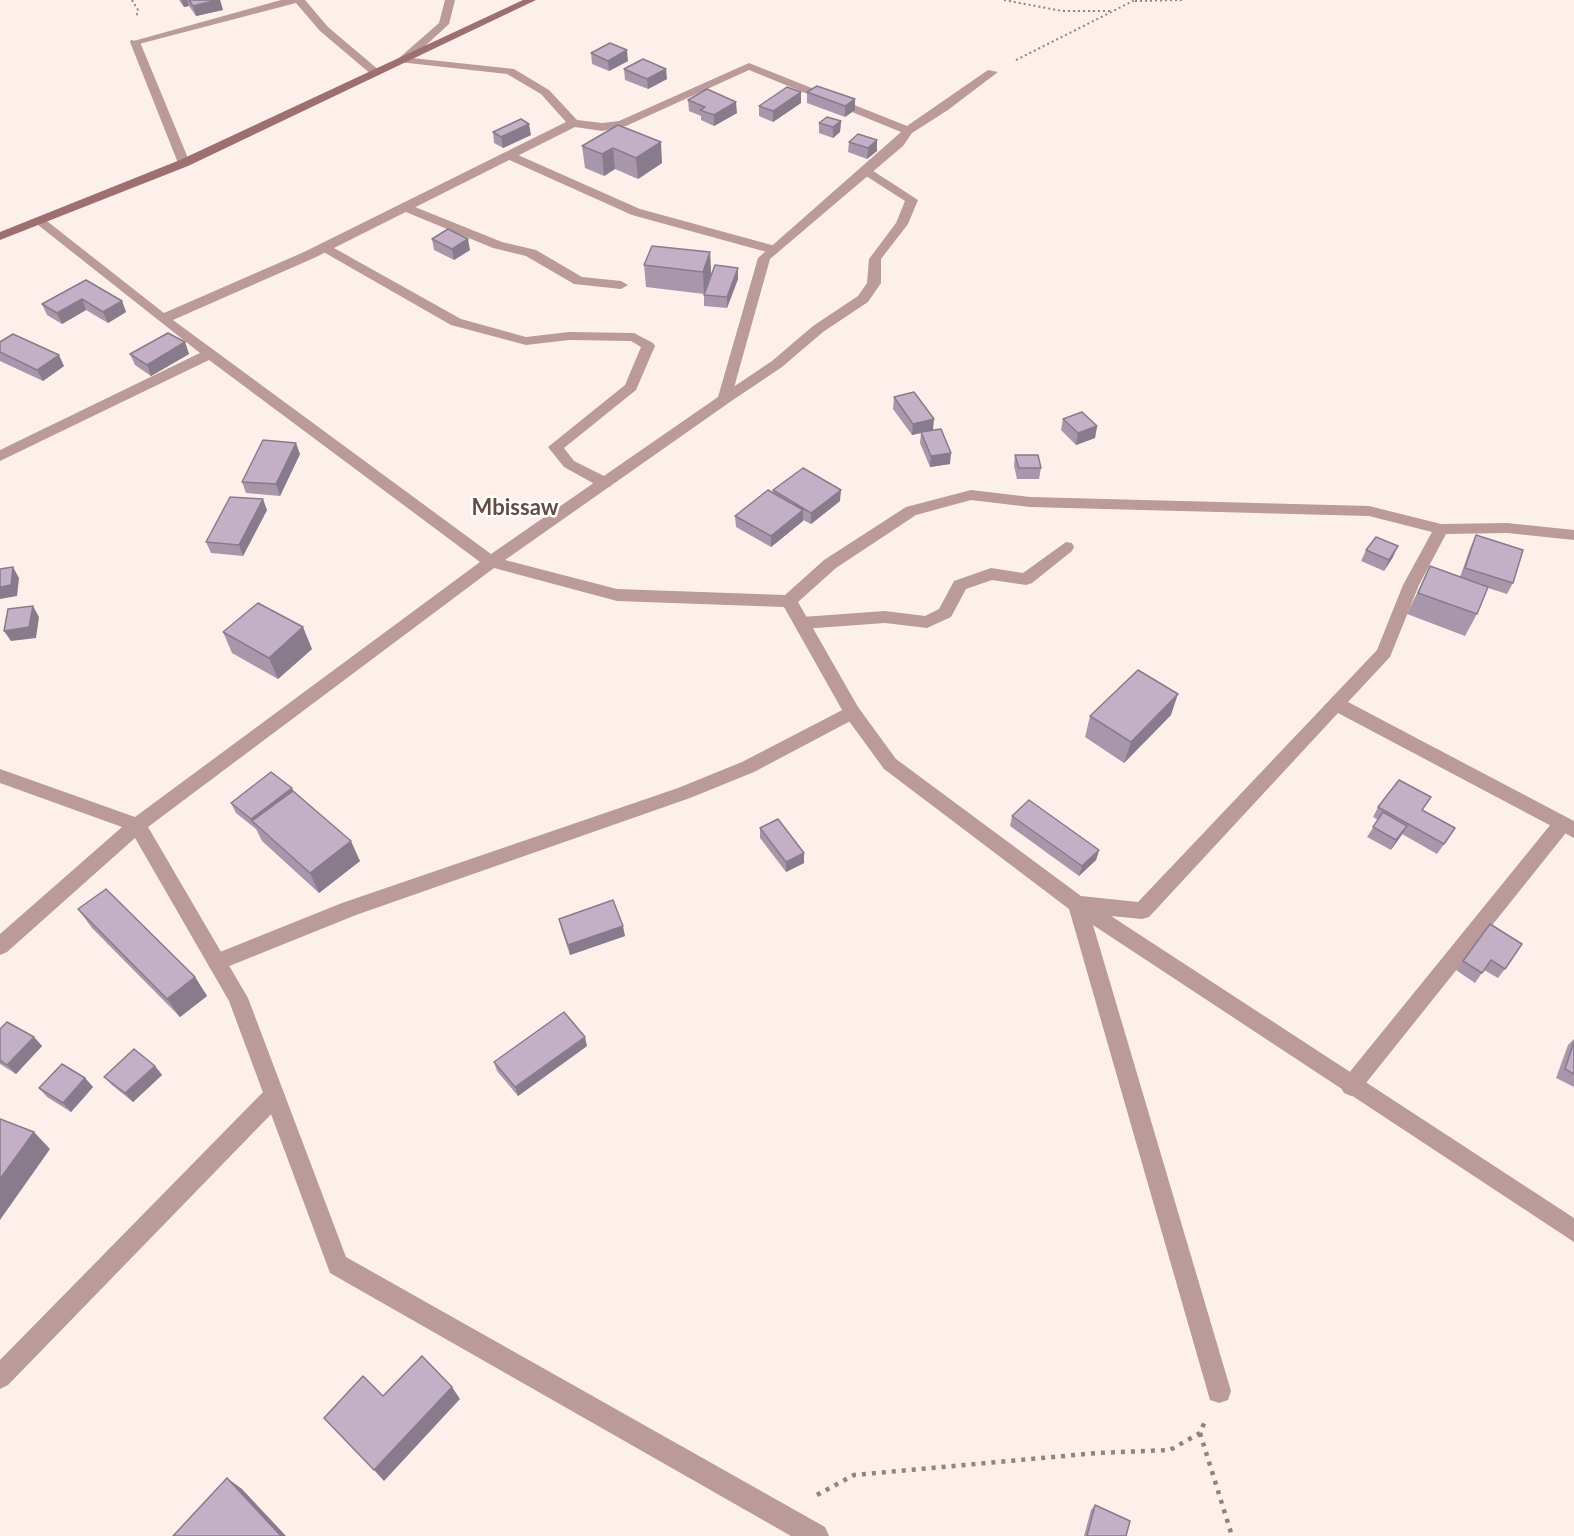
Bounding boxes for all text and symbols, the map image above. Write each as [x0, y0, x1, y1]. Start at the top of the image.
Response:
district label: Mbissaw [472, 495, 558, 521]

